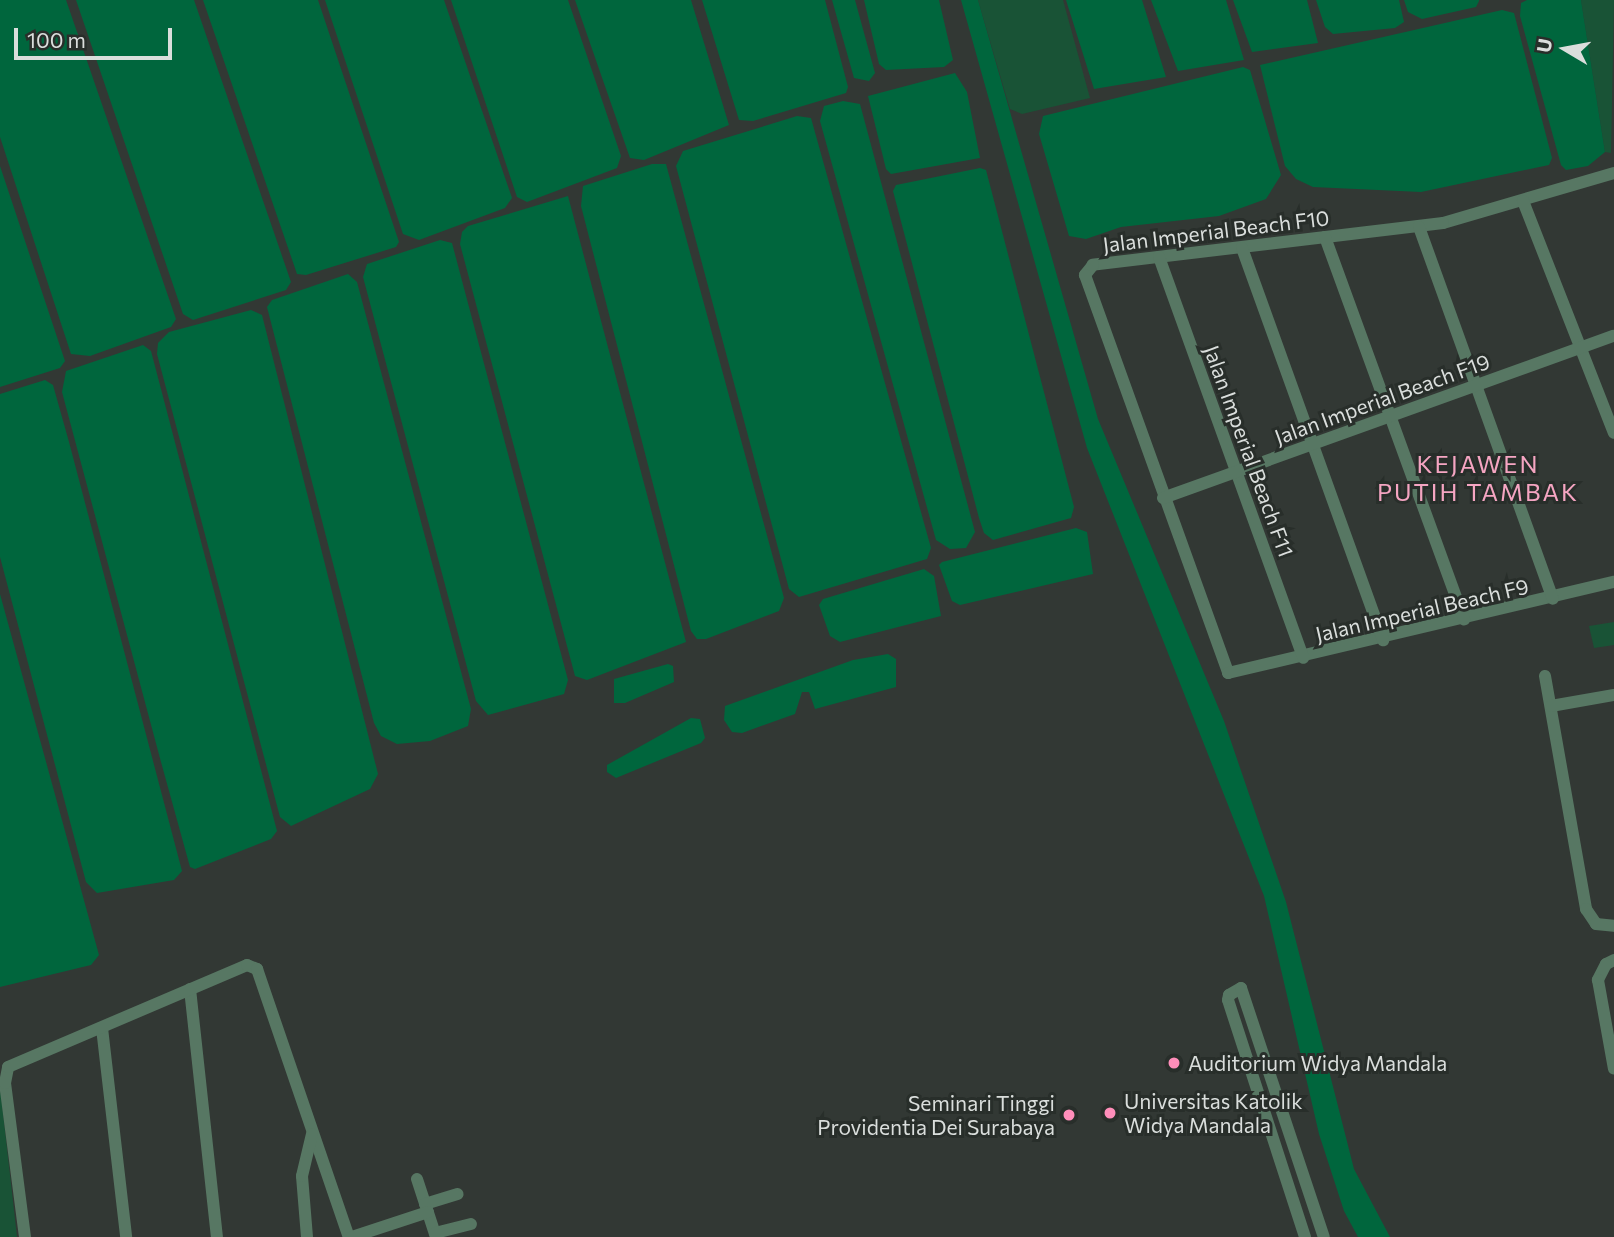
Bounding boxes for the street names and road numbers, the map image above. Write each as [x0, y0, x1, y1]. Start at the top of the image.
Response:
street label: Jalan Imperial Beach F10 [1101, 205, 1331, 257]
street label: Jalan Imperial Beach F11 [1199, 342, 1299, 560]
street label: Jalan Imperial Beach F19 [1271, 348, 1493, 450]
street label: Jalan Imperial Beach F9 [1313, 573, 1531, 647]

